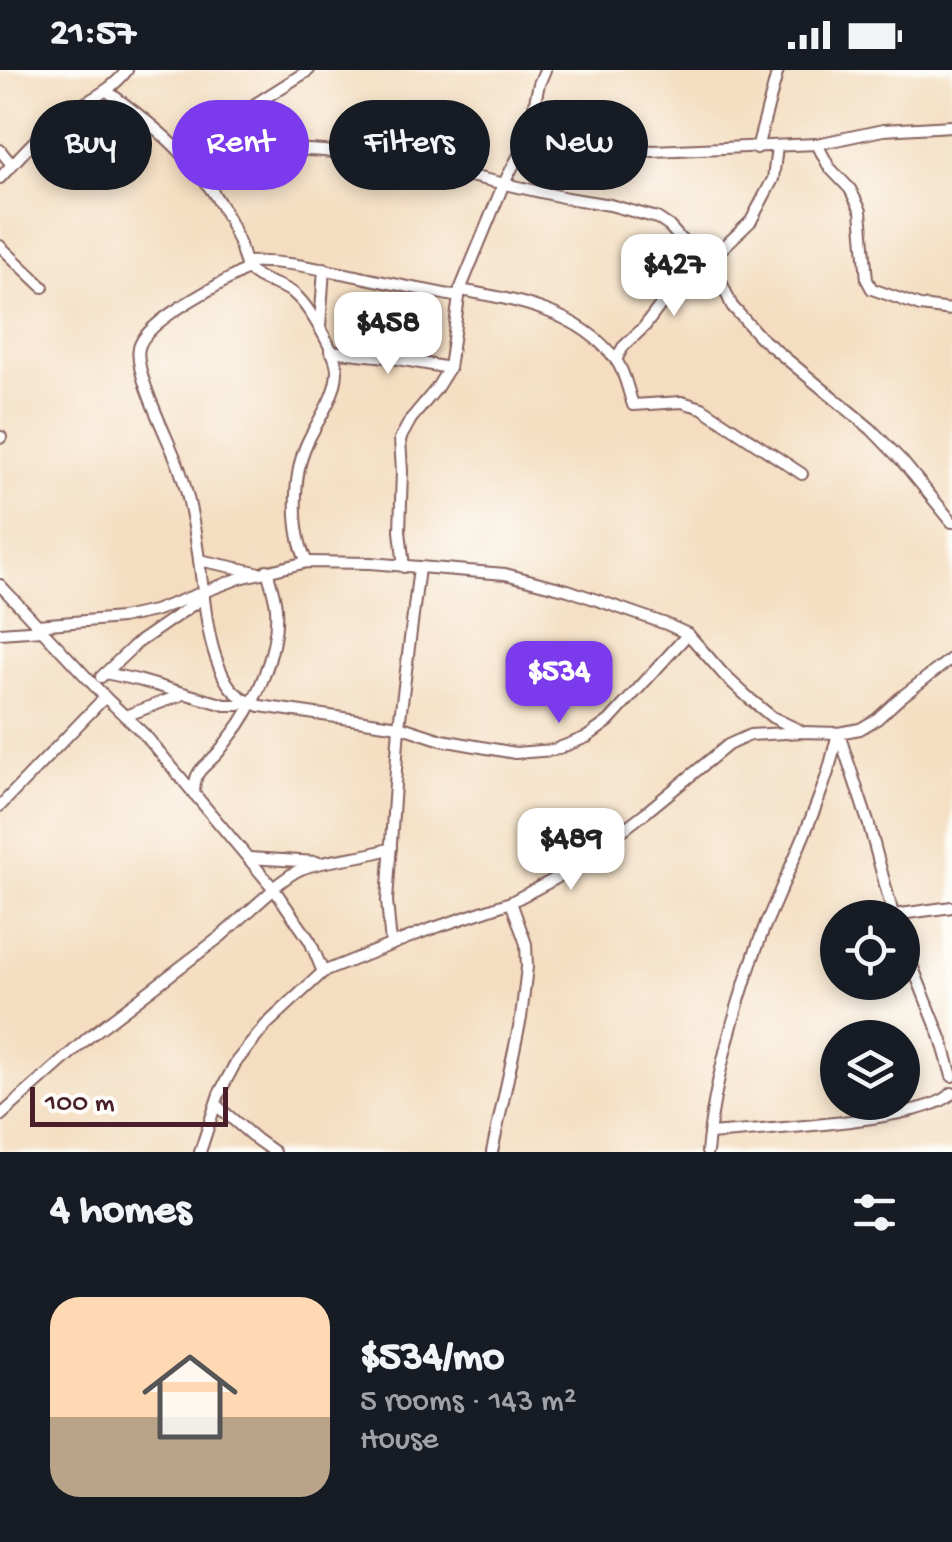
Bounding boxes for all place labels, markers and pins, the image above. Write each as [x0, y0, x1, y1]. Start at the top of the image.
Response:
pin: $427 [615, 234, 733, 319]
pin: $458 [329, 292, 447, 377]
pin: $534 [500, 641, 618, 726]
pin: $489 [512, 808, 630, 893]

